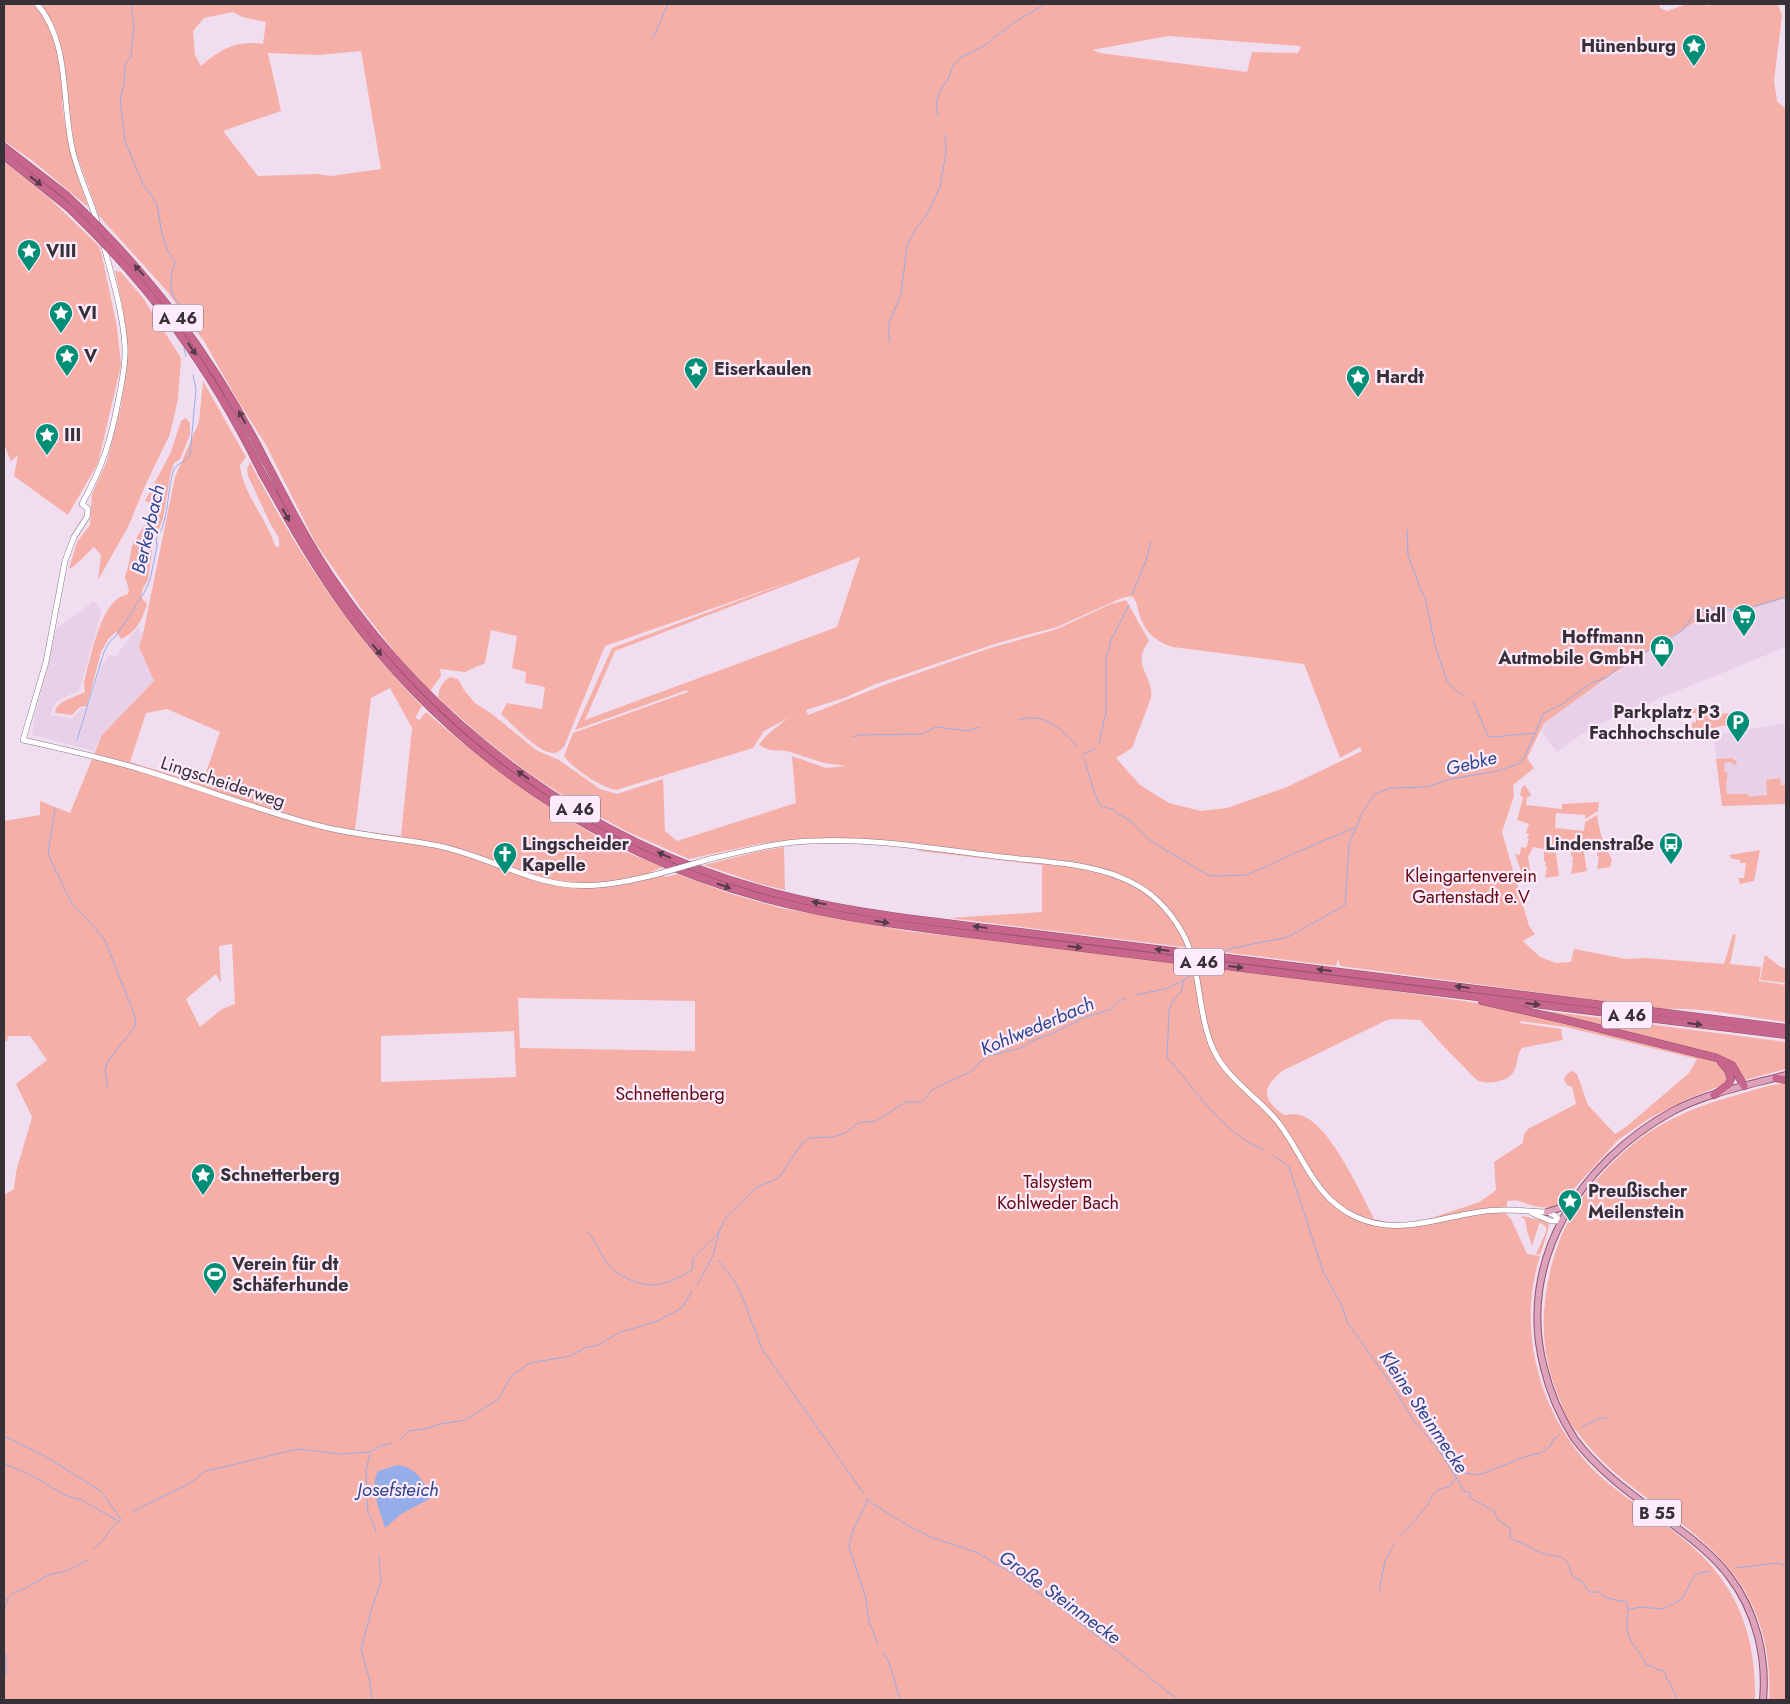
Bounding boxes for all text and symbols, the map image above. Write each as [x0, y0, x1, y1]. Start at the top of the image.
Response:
place label: Hünenburg [1581, 33, 1676, 59]
place icon: Hünenburg [1681, 33, 1707, 67]
one-way arrow [30, 175, 43, 186]
place icon: VIII [16, 238, 42, 272]
place label: VIII [45, 238, 77, 264]
one-way arrow [133, 264, 145, 276]
place icon: VI [48, 300, 74, 334]
place label: VI [77, 300, 97, 326]
road number: A 46 [153, 304, 203, 332]
one-way arrow [187, 342, 197, 356]
place icon: V [54, 343, 80, 377]
place label: V [83, 343, 98, 369]
place icon: Eiserkaulen [683, 356, 709, 390]
place label: Eiserkaulen [714, 356, 812, 382]
place icon: Hardt [1345, 364, 1371, 398]
place label: Hardt [1376, 364, 1424, 390]
one-way arrow [238, 410, 247, 424]
place icon: III [34, 422, 60, 456]
place label: III [64, 422, 81, 448]
water label: Berkeybach [125, 482, 171, 576]
one-way arrow [282, 508, 290, 523]
place label: Lidl [1696, 603, 1726, 629]
supermarket icon: Lidl [1731, 603, 1757, 637]
place label: Hoffmann Autmobile GmbH [1497, 624, 1644, 671]
shop icon: Hoffmann Autmobile GmbH [1649, 634, 1675, 668]
one-way arrow [371, 643, 382, 656]
place label: Parkplatz P3 Fachhochschule [1589, 699, 1720, 746]
parking icon: Parkplatz P3 Fachhochschule [1725, 709, 1751, 743]
water label: Gebke [1443, 744, 1500, 782]
street label: Lingscheiderweg [157, 750, 289, 814]
one-way arrow [516, 770, 530, 780]
road number: A 46 [550, 796, 600, 822]
place label: Lingscheider Kapelle [522, 831, 630, 878]
place label: Lindenstraße [1545, 831, 1654, 857]
bus stop icon: Lindenstraße [1658, 831, 1684, 865]
church icon: Lingscheider Kapelle [492, 841, 518, 875]
one-way arrow [657, 850, 671, 858]
park label: Kleingartenverein Gartenstadt e.V [1405, 863, 1537, 910]
one-way arrow [716, 883, 731, 890]
one-way arrow [812, 899, 827, 907]
one-way arrow [874, 918, 890, 926]
one-way arrow [971, 923, 987, 931]
one-way arrow [1067, 943, 1083, 951]
one-way arrow [1154, 946, 1170, 954]
road number: A 46 [1174, 949, 1224, 976]
one-way arrow [1229, 963, 1245, 971]
one-way arrow [1315, 966, 1331, 974]
one-way arrow [1453, 983, 1469, 991]
water label: Kohlwederbach [976, 990, 1098, 1062]
one-way arrow [1526, 1000, 1542, 1008]
road number: A 46 [1602, 1002, 1652, 1028]
one-way arrow [1687, 1020, 1703, 1028]
park label: Schnettenberg [615, 1081, 725, 1107]
place icon: Schnetterberg [190, 1162, 216, 1196]
place label: Schnetterberg [220, 1162, 340, 1188]
park label: Talsystem Kohlweder Bach [997, 1169, 1119, 1216]
place label: Preußischer Meilenstein [1588, 1178, 1688, 1225]
place icon: Preußischer Meilenstein [1557, 1188, 1583, 1222]
place label: Verein für dt Schäferhunde [231, 1251, 348, 1298]
sports icon: Verein für dt Schäferhunde [202, 1261, 228, 1295]
water label: Kleine Steinmecke [1373, 1345, 1475, 1479]
water label: Josefsteich [353, 1476, 439, 1503]
road number: B 55 [1633, 1500, 1681, 1526]
water label: Große Steinmecke [993, 1543, 1127, 1651]

